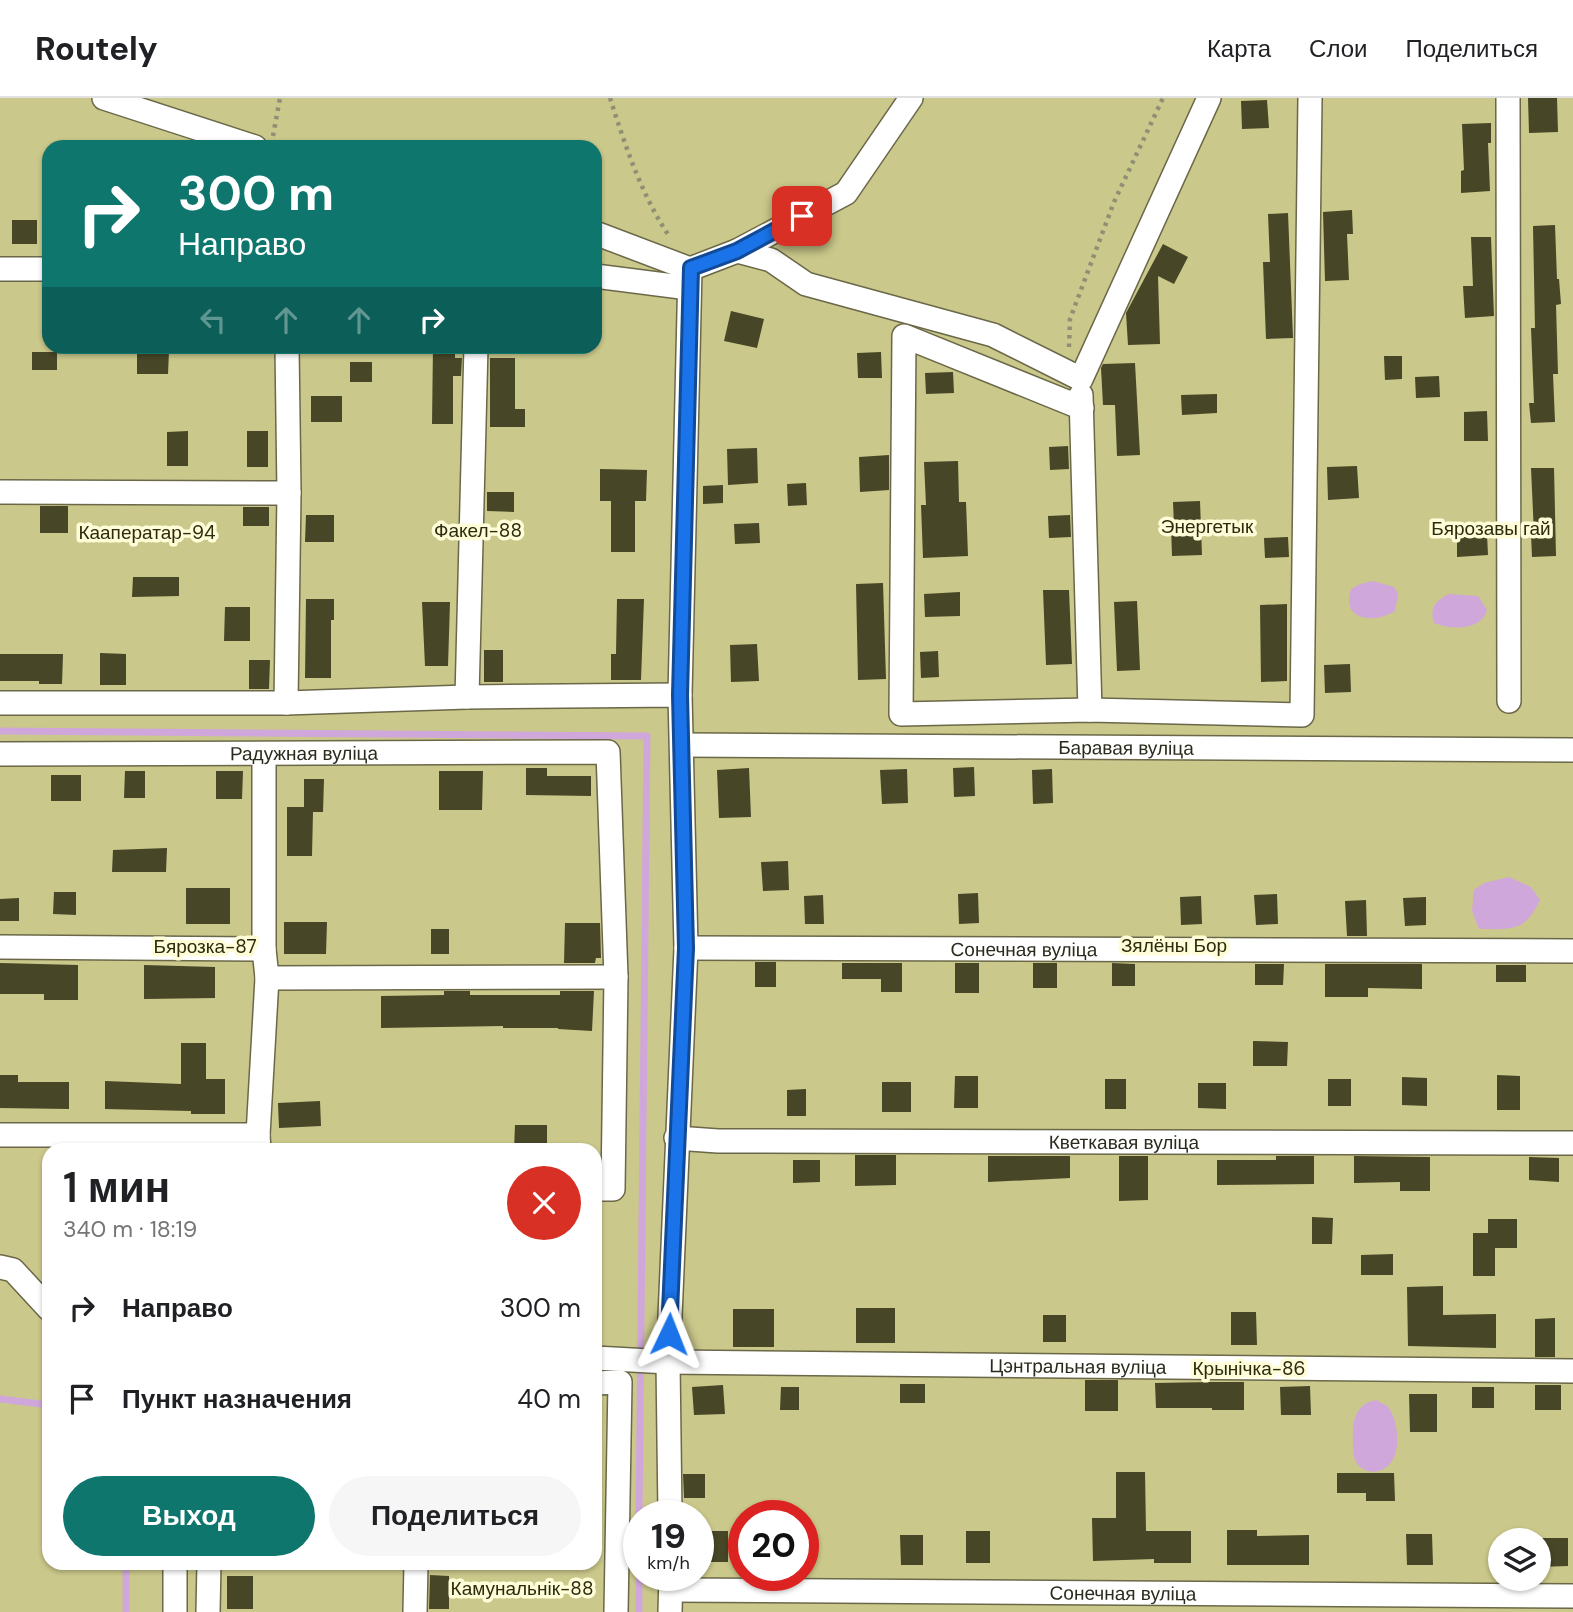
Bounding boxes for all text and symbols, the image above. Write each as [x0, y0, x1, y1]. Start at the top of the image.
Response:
text: Routely [35, 27, 158, 70]
text: Карта [1207, 33, 1271, 64]
text: Слои [1309, 33, 1367, 64]
text: Поделиться [1405, 33, 1538, 64]
text: 300 m [178, 161, 334, 225]
icon: right [63, 168, 154, 259]
pin [772, 186, 832, 246]
icon: arrive [783, 197, 821, 235]
text: Направо [178, 223, 306, 265]
icon: left [194, 301, 232, 339]
icon: ahead [267, 301, 305, 339]
icon: ahead [340, 301, 378, 339]
icon: right [413, 301, 451, 339]
park label: Энергетык [1161, 514, 1254, 539]
park label: Бярозавы гай [1431, 516, 1551, 541]
park label: Факел-88 [434, 518, 522, 543]
park label: Кааператар-94 [78, 520, 216, 545]
street label: Баравая вуліца [1058, 735, 1194, 761]
street label: Радужная вуліца [230, 741, 379, 766]
park label: Зялёны Бор [1121, 933, 1227, 958]
park label: Бярозка-87 [153, 934, 257, 959]
street label: Сонечная вуліца [951, 937, 1098, 962]
street label: Кветкавая вуліца [1049, 1130, 1200, 1155]
text: 1 мин [63, 1160, 170, 1215]
button: close [507, 1166, 581, 1240]
text: 340 m · 18:19 [63, 1214, 197, 1244]
icon: right [63, 1289, 101, 1327]
text: Направо [122, 1291, 233, 1325]
text: 300 m [500, 1291, 581, 1325]
position arrow [632, 1297, 706, 1371]
street label: Цэнтральная вуліца [989, 1353, 1167, 1380]
park label: Крынічка-86 [1193, 1356, 1305, 1381]
icon: arrive [63, 1380, 101, 1418]
text: Пункт назначения [122, 1382, 352, 1416]
text: 40 m [517, 1382, 581, 1416]
button: Выход [63, 1476, 315, 1556]
button: Поделиться [329, 1476, 581, 1556]
speed limit sign: 20 [728, 1500, 819, 1591]
text: 19 [651, 1513, 686, 1559]
map controls [1488, 1528, 1551, 1591]
button: layers [1488, 1528, 1551, 1591]
text: km/h [647, 1551, 690, 1575]
park label: Камунальнік-88 [451, 1576, 593, 1601]
street label: Сонечная вуліца [1050, 1581, 1197, 1606]

